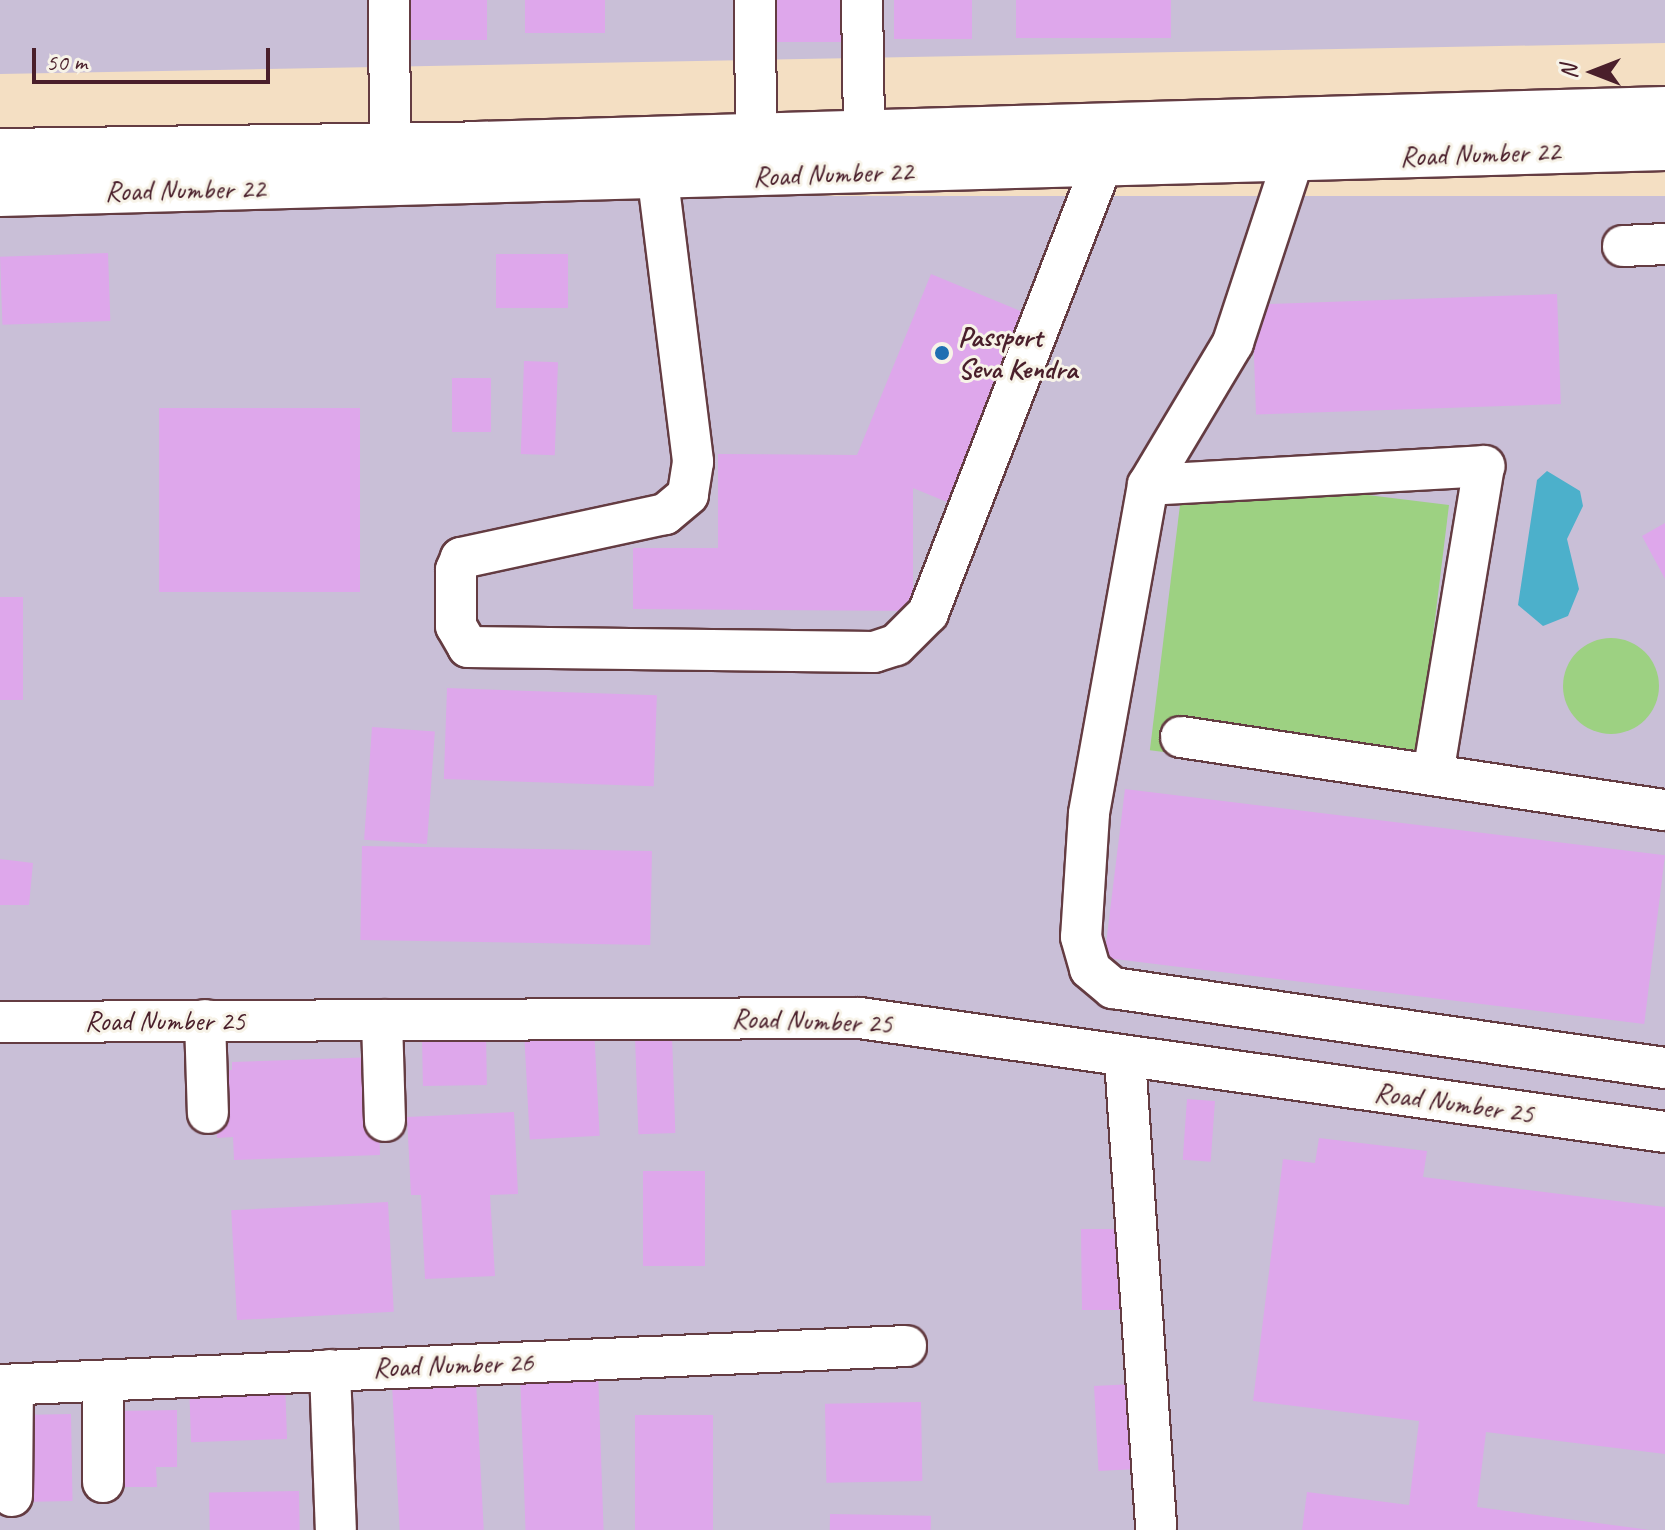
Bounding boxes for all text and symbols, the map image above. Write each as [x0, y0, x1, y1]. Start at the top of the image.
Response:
scale bar [36, 32, 274, 82]
north arrow [1553, 32, 1633, 112]
text: 50 m [46, 47, 87, 77]
text: N [1555, 65, 1583, 79]
street label: Road Number 22 [1400, 134, 1560, 174]
street label: Road Number 22 [753, 154, 913, 194]
street label: Road Number 22 [105, 172, 265, 208]
place label: Passport Seva Kendra [958, 320, 1076, 386]
marker: Passport Seva Kendra [933, 344, 951, 362]
street label: Road Number 25 [732, 1001, 892, 1041]
street label: Road Number 25 [85, 1004, 245, 1038]
street label: Road Number 25 [1373, 1075, 1535, 1131]
street label: Road Number 26 [373, 1345, 533, 1385]

